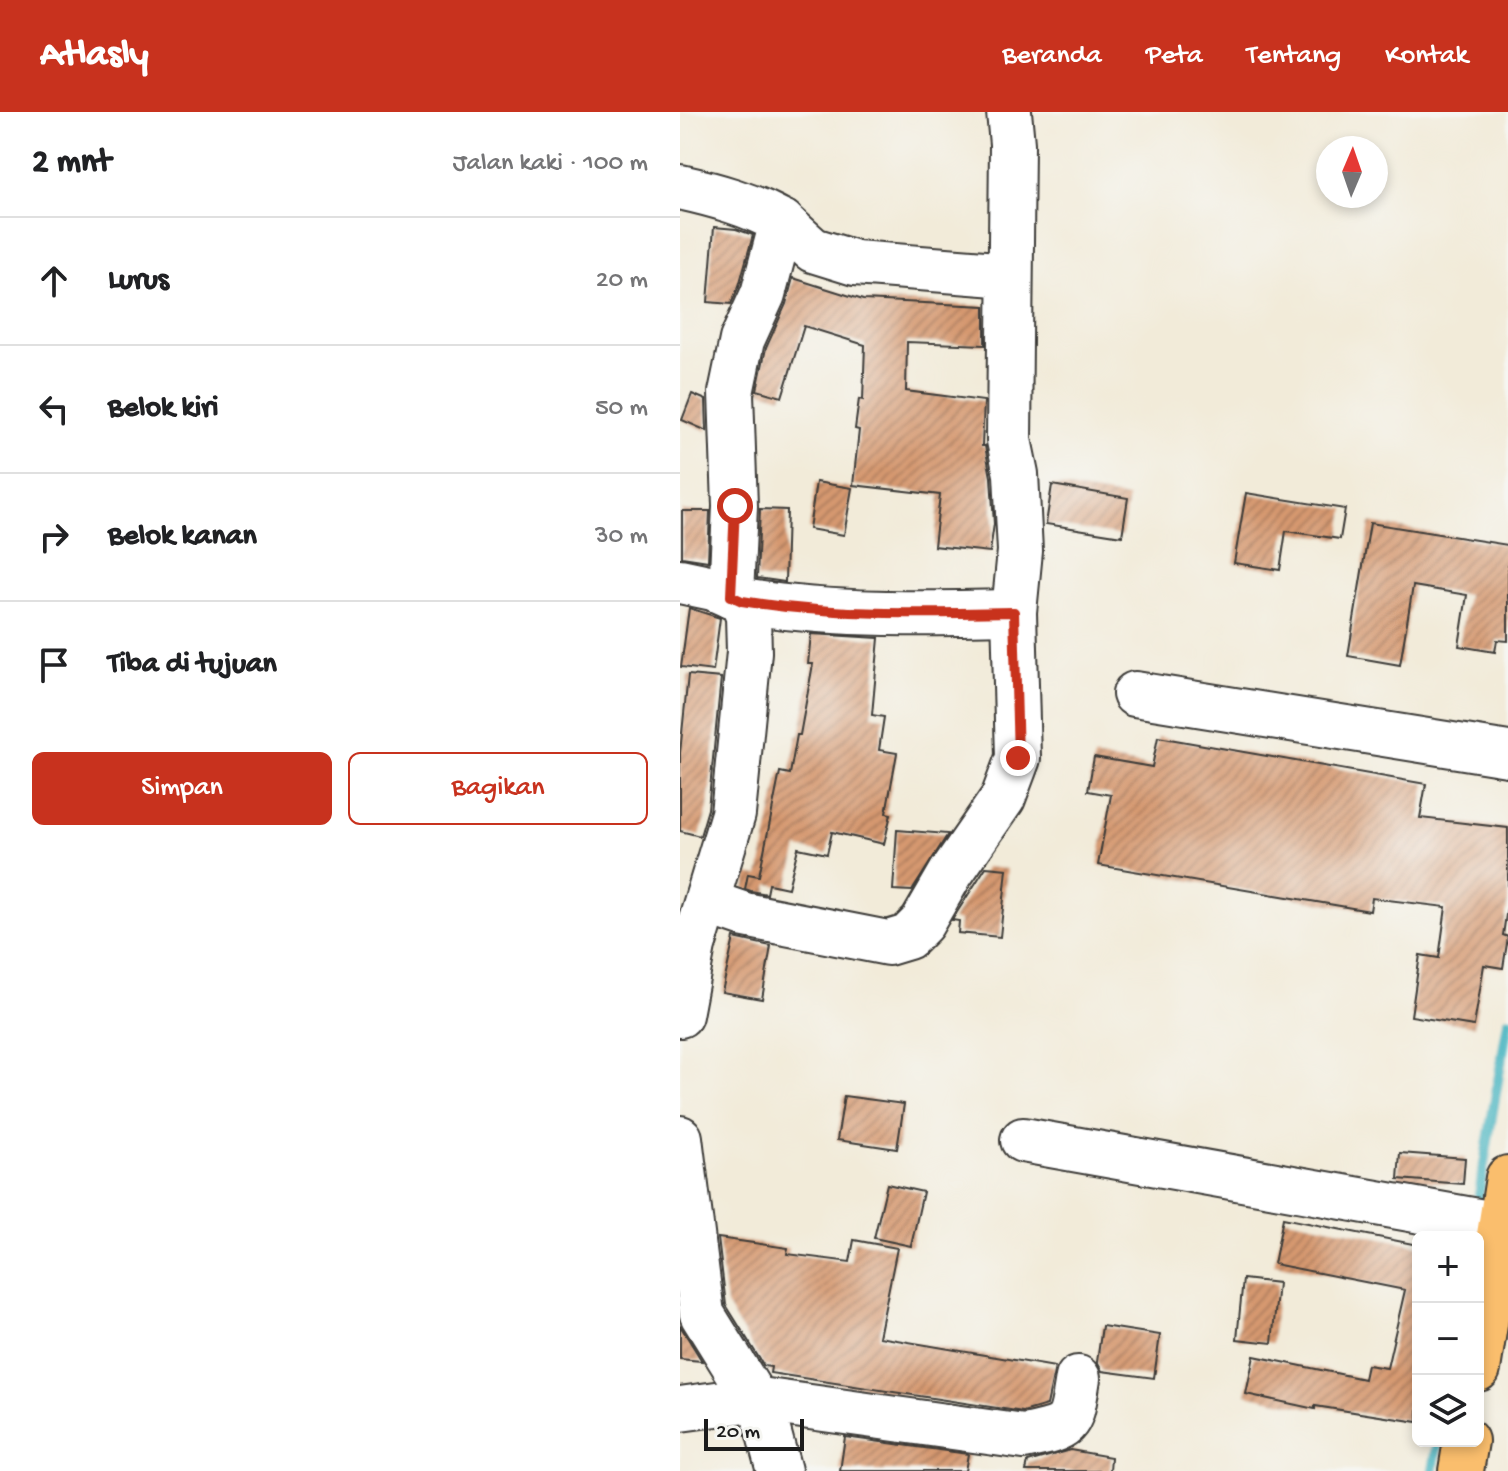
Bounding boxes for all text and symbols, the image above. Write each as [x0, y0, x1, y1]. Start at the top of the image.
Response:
text: Atlasly [40, 34, 148, 78]
text: Beranda [1002, 40, 1102, 73]
text: Peta [1146, 40, 1203, 73]
text: Tentang [1247, 40, 1341, 73]
text: Kontak [1385, 40, 1468, 73]
north arrow [1316, 136, 1388, 208]
text: 2 mnt [32, 144, 111, 184]
text: Jalan kaki · 100 m [453, 149, 648, 180]
icon: ahead [32, 259, 76, 303]
text: Lurus [108, 264, 169, 299]
text: 20 m [596, 266, 648, 297]
icon: left [32, 387, 76, 431]
text: Belok kiri [108, 392, 218, 427]
text: 50 m [595, 394, 648, 425]
route start [717, 488, 753, 524]
icon: right [32, 515, 76, 559]
text: Belok kanan [108, 520, 257, 555]
text: 30 m [595, 522, 648, 553]
icon: arrive [32, 643, 76, 687]
text: Tiba di tujuan [108, 648, 277, 683]
route end [1000, 740, 1036, 776]
button: Simpan [32, 752, 332, 825]
button: Bagikan [348, 752, 648, 825]
map controls [1412, 1231, 1484, 1447]
button: + [1412, 1231, 1484, 1303]
button: − [1412, 1303, 1484, 1375]
button: layers [1412, 1375, 1484, 1447]
scale bar [704, 1415, 804, 1451]
text: 20 m [716, 1420, 760, 1446]

